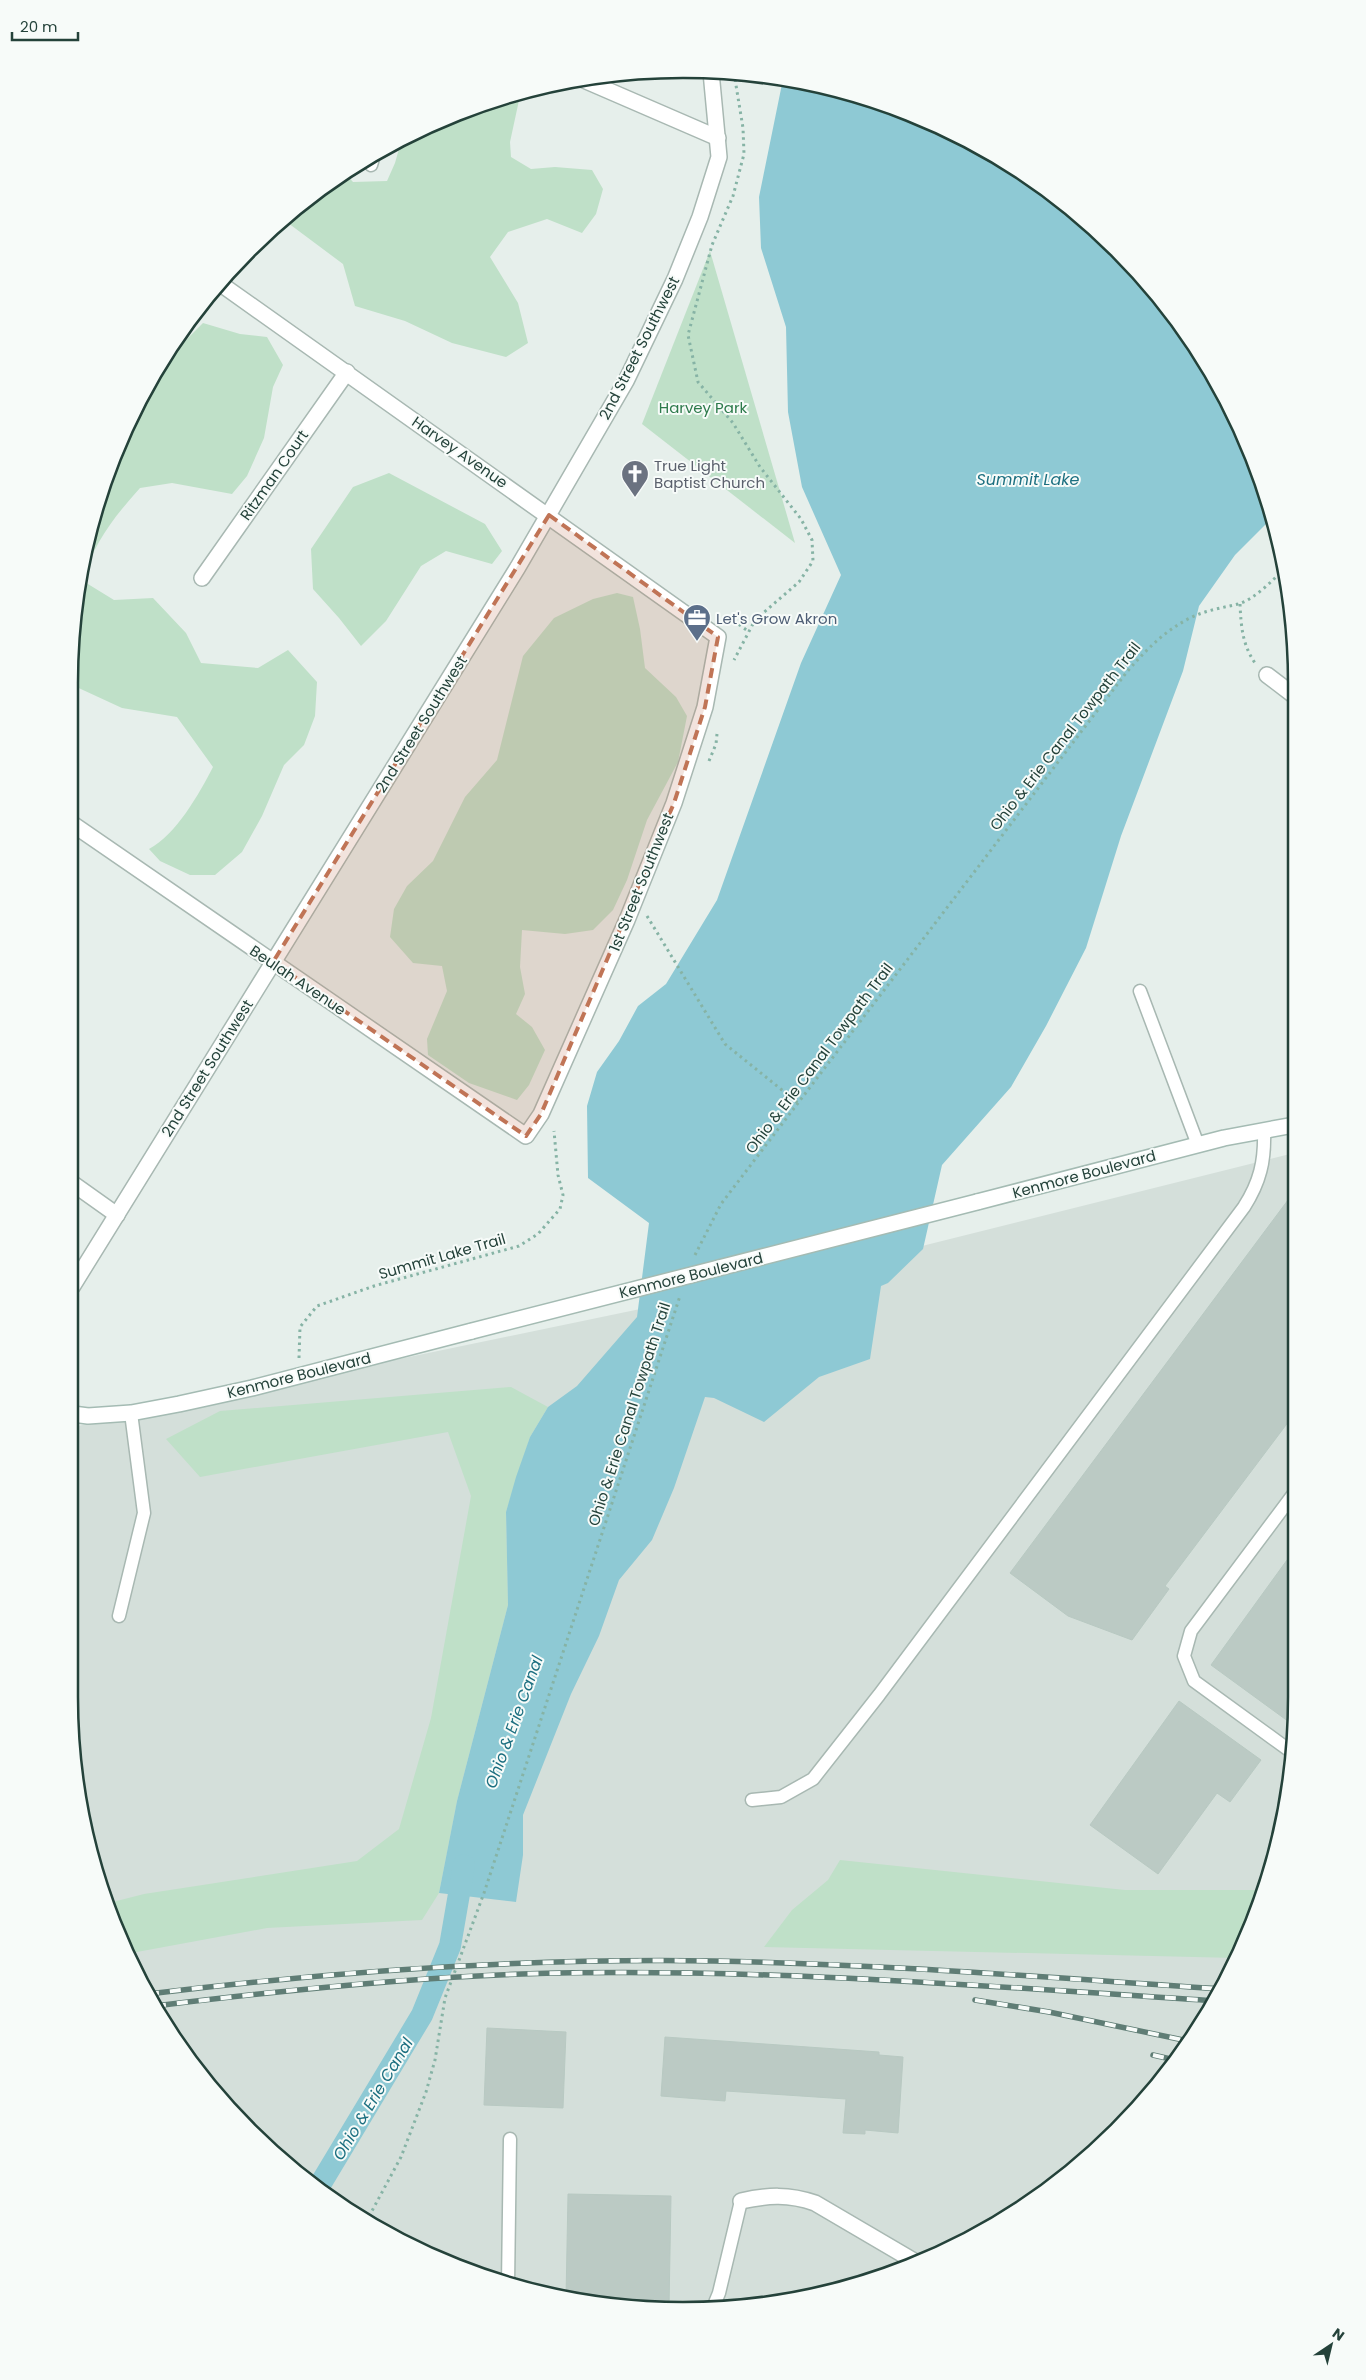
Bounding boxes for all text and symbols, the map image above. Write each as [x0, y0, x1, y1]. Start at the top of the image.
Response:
scale bar [12, 10, 79, 42]
text: 20 m [20, 16, 58, 37]
street label: 2nd Street Southwest [594, 273, 684, 423]
park label: Harvey Park [659, 397, 747, 418]
street label: Harvey Avenue [408, 411, 512, 493]
street label: Ritzman Court [235, 426, 313, 524]
place label: True Light Baptist Church [654, 455, 765, 493]
church icon: True Light Baptist Church [620, 459, 650, 498]
water label: Summit Lake [977, 468, 1080, 491]
office icon: Let's Grow Akron [682, 603, 712, 642]
place label: Let's Grow Akron [716, 608, 837, 629]
street label: Ohio & Erie Canal Towpath Trail [985, 637, 1145, 835]
street label: 2nd Street Southwest [370, 651, 472, 797]
street label: 1st Street Southwest [604, 809, 678, 955]
street label: Beulah Avenue [246, 940, 350, 1020]
street label: Ohio & Erie Canal Towpath Trail [740, 958, 898, 1158]
street label: 2nd Street Southwest [156, 995, 258, 1141]
street label: Kenmore Boulevard [1010, 1145, 1158, 1203]
street label: Summit Lake Trail [376, 1228, 508, 1284]
street label: Kenmore Boulevard [617, 1247, 765, 1303]
street label: Ohio & Erie Canal Towpath Trail [583, 1300, 675, 1528]
street label: Kenmore Boulevard [225, 1347, 373, 1403]
water label: Ohio & Erie Canal [479, 1652, 549, 1791]
water label: Ohio & Erie Canal [327, 2033, 419, 2165]
north arrow [1306, 2320, 1356, 2370]
text: N [1328, 2323, 1349, 2346]

